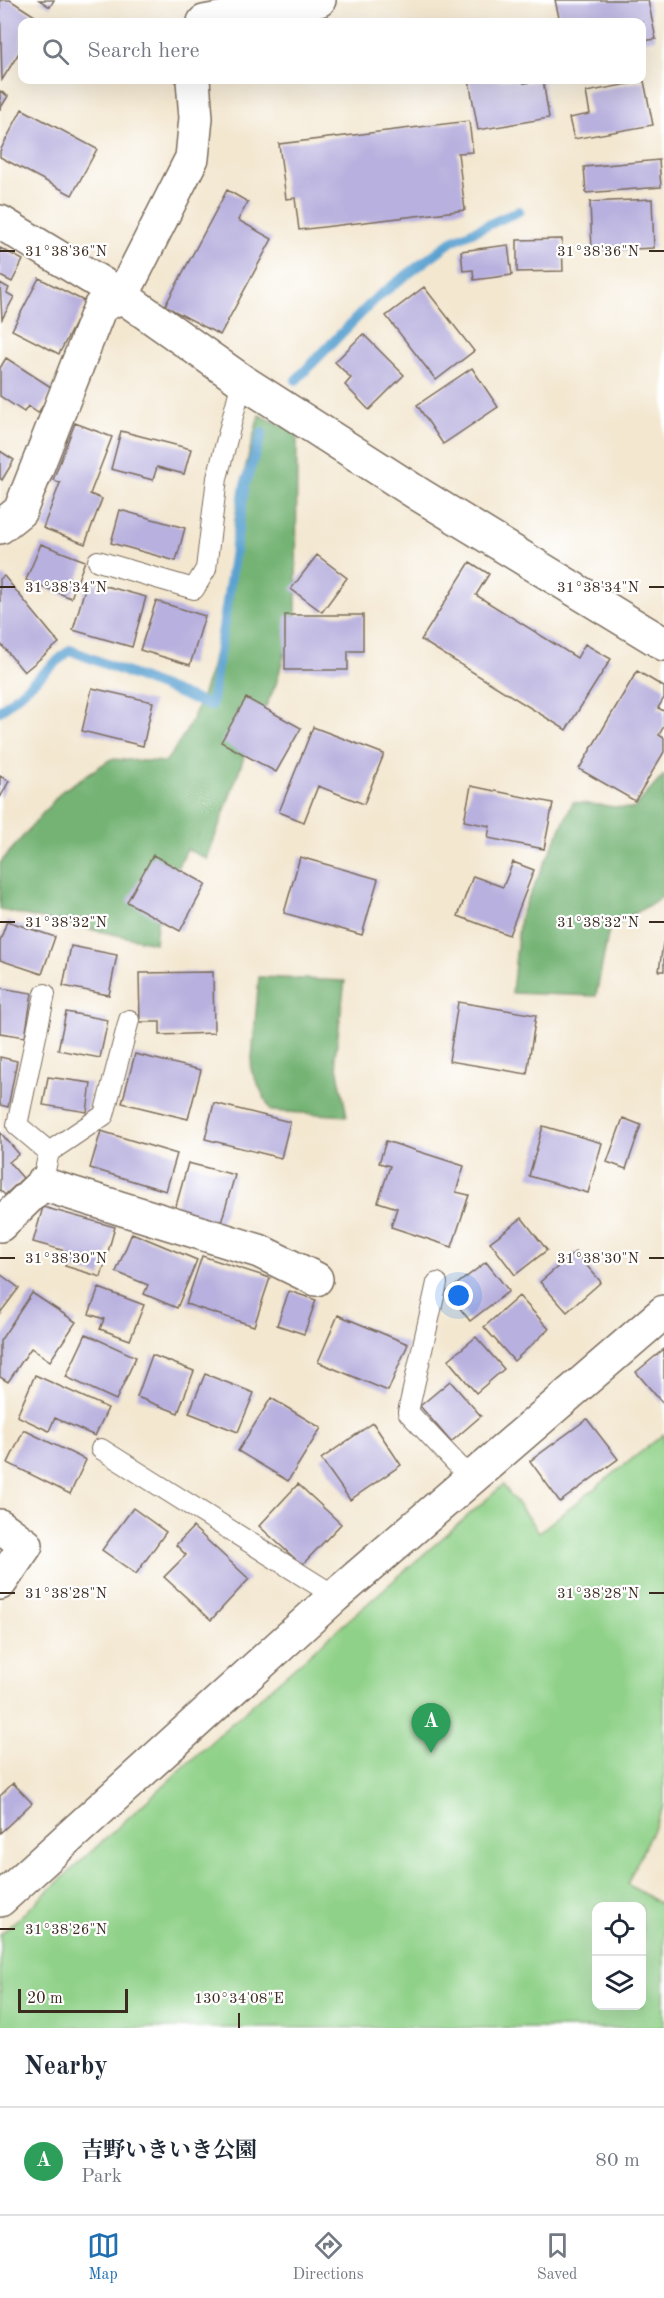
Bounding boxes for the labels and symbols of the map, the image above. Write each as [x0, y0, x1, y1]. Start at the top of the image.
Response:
text: 31°38'36"N [25, 245, 107, 260]
text: 31°38'36"N [557, 245, 639, 260]
text: 31°38'34"N [25, 581, 107, 596]
text: 31°38'34"N [557, 581, 639, 596]
text: 31°38'32"N [25, 916, 107, 931]
text: 31°38'32"N [557, 916, 639, 931]
text: 31°38'30"N [25, 1252, 107, 1267]
text: 31°38'30"N [557, 1252, 639, 1267]
your location [444, 1281, 473, 1310]
text: 31°38'28"N [25, 1587, 107, 1602]
text: 31°38'28"N [557, 1587, 639, 1602]
pin: A [412, 1704, 450, 1753]
text: 31°38'26"N [25, 1923, 107, 1938]
scale bar [18, 1986, 128, 2014]
text: 130°34'08"E [194, 1992, 284, 2007]

